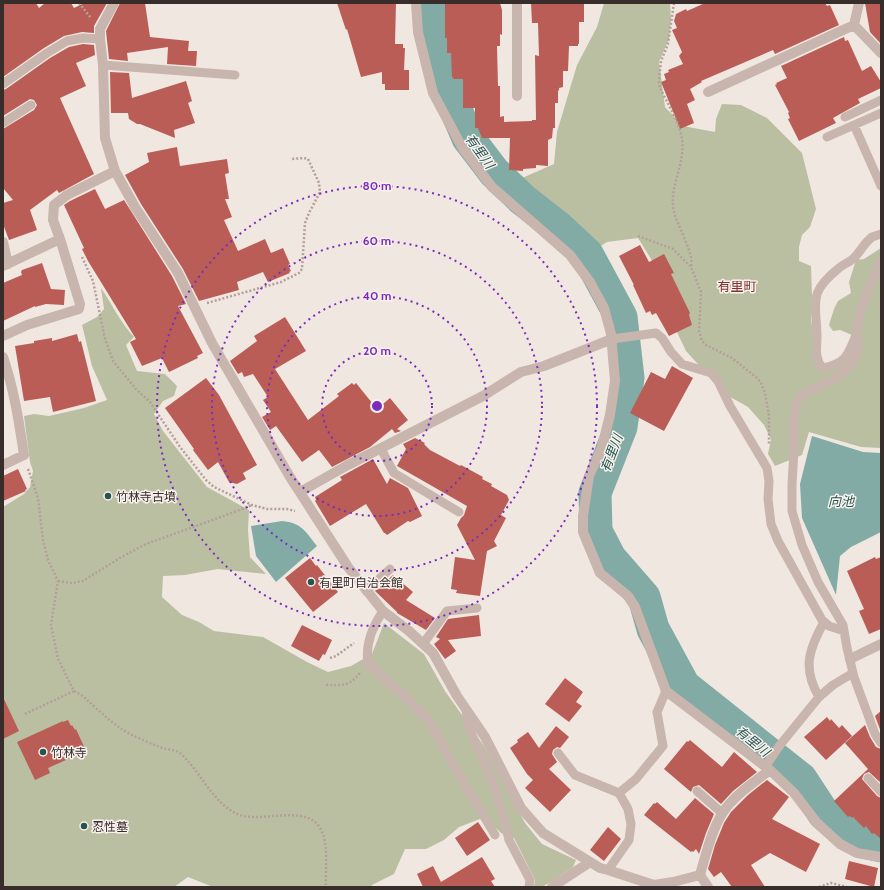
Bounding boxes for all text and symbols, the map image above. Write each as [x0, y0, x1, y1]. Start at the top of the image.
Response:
water label: 有里川 [462, 131, 499, 173]
text: 80 m [363, 178, 391, 193]
text: 60 m [363, 233, 391, 248]
district label: 有里町 [717, 278, 757, 294]
text: 40 m [362, 288, 392, 303]
text: 20 m [363, 343, 391, 358]
centre of rings [370, 399, 384, 413]
water label: 有里川 [597, 430, 626, 474]
place label: 竹林寺古墳 [116, 489, 176, 504]
marker: 竹林寺古墳 [103, 491, 113, 501]
water label: 向池 [828, 493, 856, 509]
place label: 有里町自治会館 [319, 575, 403, 590]
marker: 有里町自治会館 [306, 577, 316, 587]
water label: 有里川 [733, 723, 775, 761]
place label: 竹林寺 [51, 745, 87, 760]
marker: 竹林寺 [38, 747, 48, 757]
place label: 忍性墓 [92, 819, 128, 834]
marker: 忍性墓 [79, 821, 89, 831]

